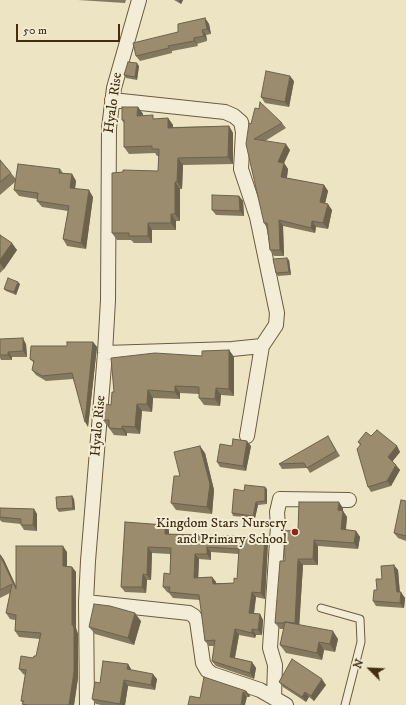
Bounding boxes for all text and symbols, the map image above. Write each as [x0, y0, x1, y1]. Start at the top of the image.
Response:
scale bar [18, 16, 122, 42]
text: 50 m [23, 23, 47, 38]
street label: Hyalo Rise [101, 71, 127, 135]
street label: Hyalo Rise [88, 395, 110, 457]
place label: Kingdom Stars Nursery and Primary School [156, 516, 287, 548]
marker: Kingdom Stars Nursery and Primary School [290, 527, 300, 537]
north arrow [350, 649, 390, 689]
text: N [351, 657, 367, 671]

